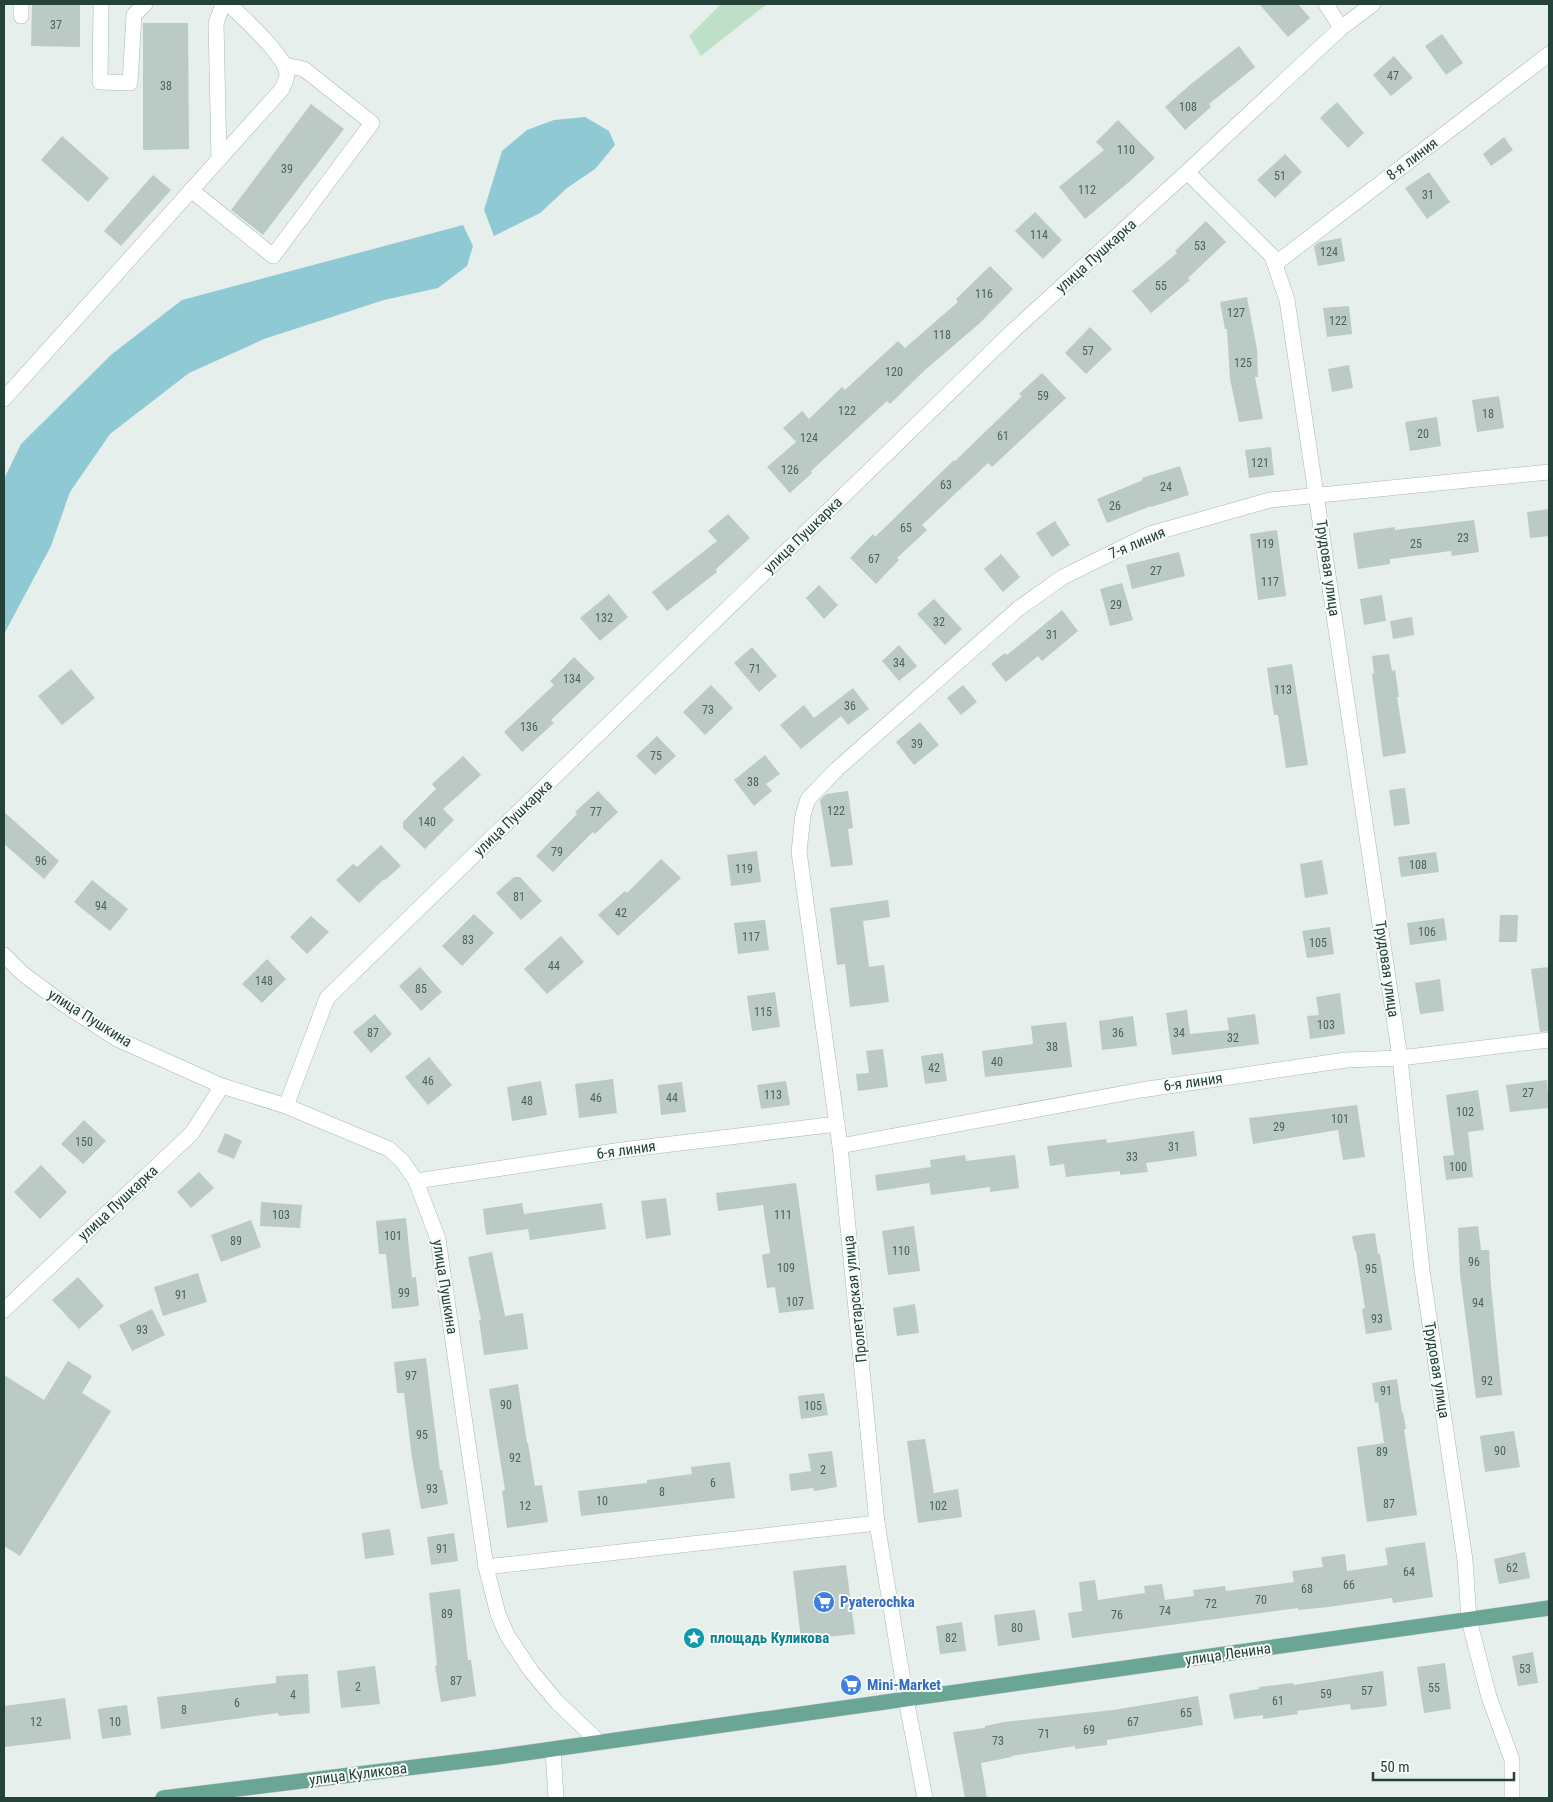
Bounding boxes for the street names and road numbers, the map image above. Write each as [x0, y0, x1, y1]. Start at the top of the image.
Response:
street label: 8-я линия [1383, 134, 1441, 184]
street label: улица Пушкарка [1052, 215, 1140, 297]
street label: улица Пушкарка [760, 493, 846, 577]
street label: Трудовая улица [1312, 518, 1344, 618]
street label: 7-я линия [1106, 523, 1168, 563]
street label: улица Пушкарка [470, 776, 556, 860]
street label: Трудовая улица [1371, 919, 1403, 1019]
street label: улица Пушкина [45, 985, 135, 1051]
street label: 6-я линия [1162, 1069, 1224, 1095]
street label: 6-я линия [595, 1137, 657, 1163]
street label: улица Пушкарка [75, 1162, 161, 1244]
street label: Пролетарская улица [839, 1234, 871, 1364]
street label: улица Пушкина [429, 1238, 461, 1336]
street label: Трудовая улица [1420, 1320, 1454, 1420]
street label: улица Ленина [1184, 1639, 1272, 1669]
street label: улица Куликова [308, 1759, 408, 1789]

